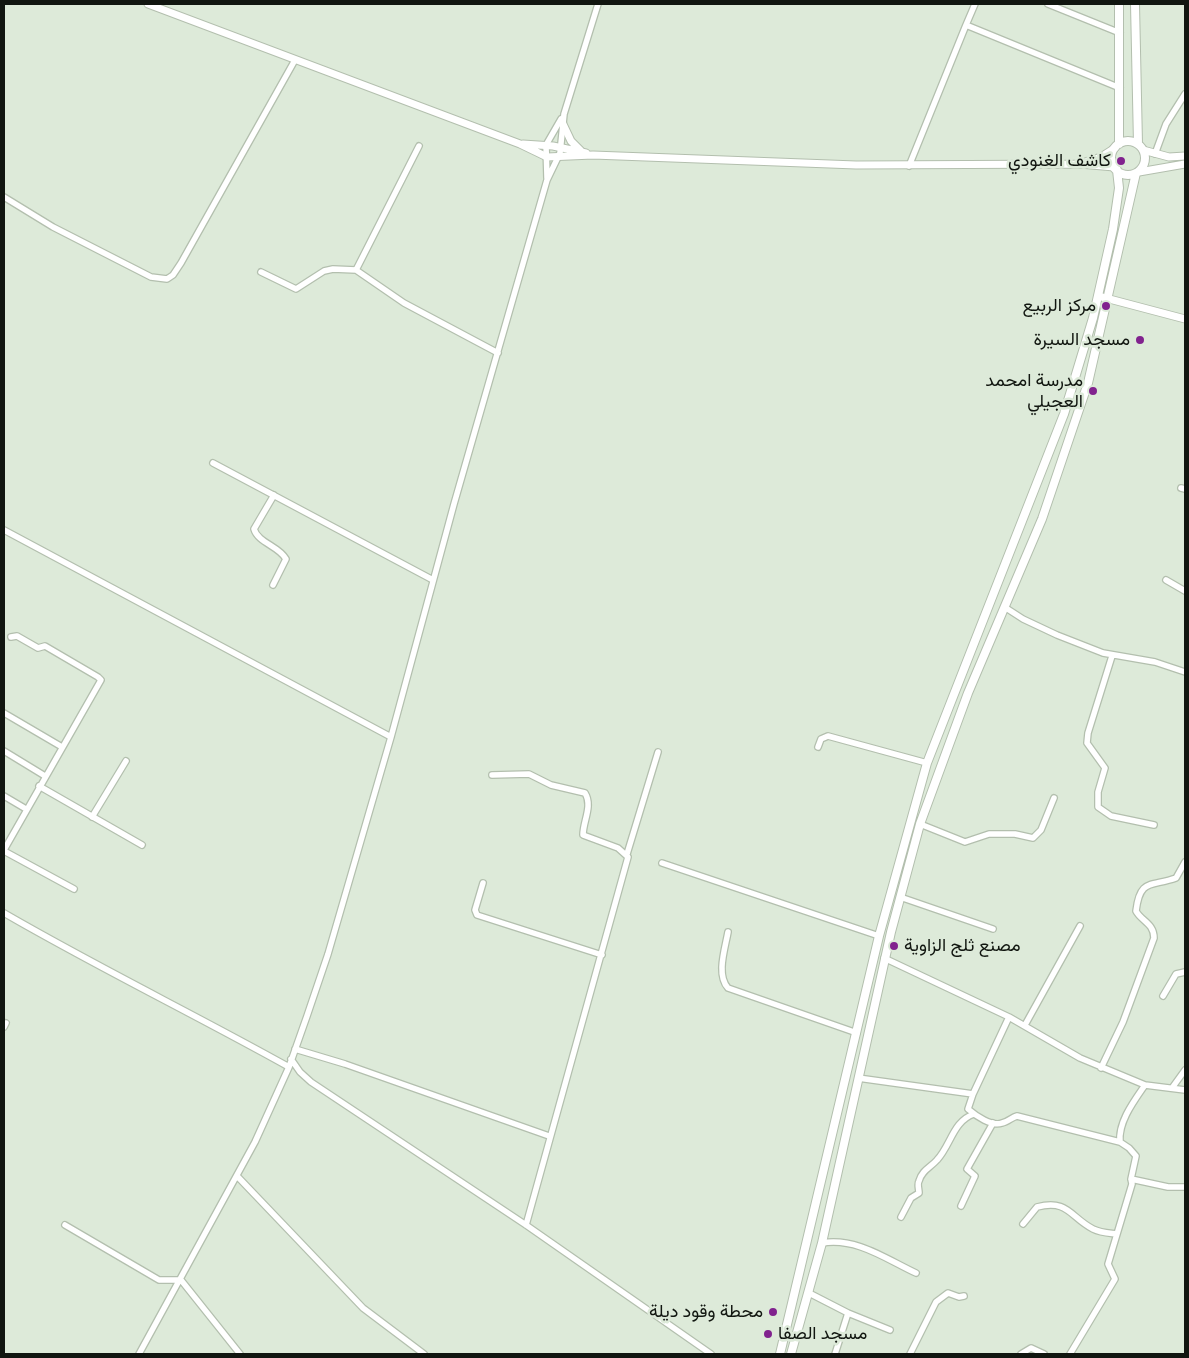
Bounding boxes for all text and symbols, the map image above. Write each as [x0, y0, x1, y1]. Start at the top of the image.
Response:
place label: كاشف الغنودي [1008, 150, 1111, 172]
marker: كاشف الغنودي [1115, 155, 1127, 167]
place label: مركز الربيع [1022, 295, 1096, 317]
marker: مركز الربيع [1100, 300, 1112, 312]
place label: مسجد السيرة [1033, 329, 1130, 351]
marker: مسجد السيرة [1134, 334, 1146, 346]
place label: مدرسة امحمد العجيلي [985, 370, 1083, 412]
marker: مدرسة امحمد العجيلي [1087, 385, 1099, 397]
place label: مصنع ثلج الزاوية [904, 935, 1021, 957]
marker: مصنع ثلج الزاوية [888, 940, 900, 952]
place label: محطة وقود ديلة [649, 1301, 763, 1323]
marker: محطة وقود ديلة [767, 1306, 779, 1318]
place label: مسجد الصفا [778, 1323, 867, 1345]
marker: مسجد الصفا [762, 1328, 774, 1340]

